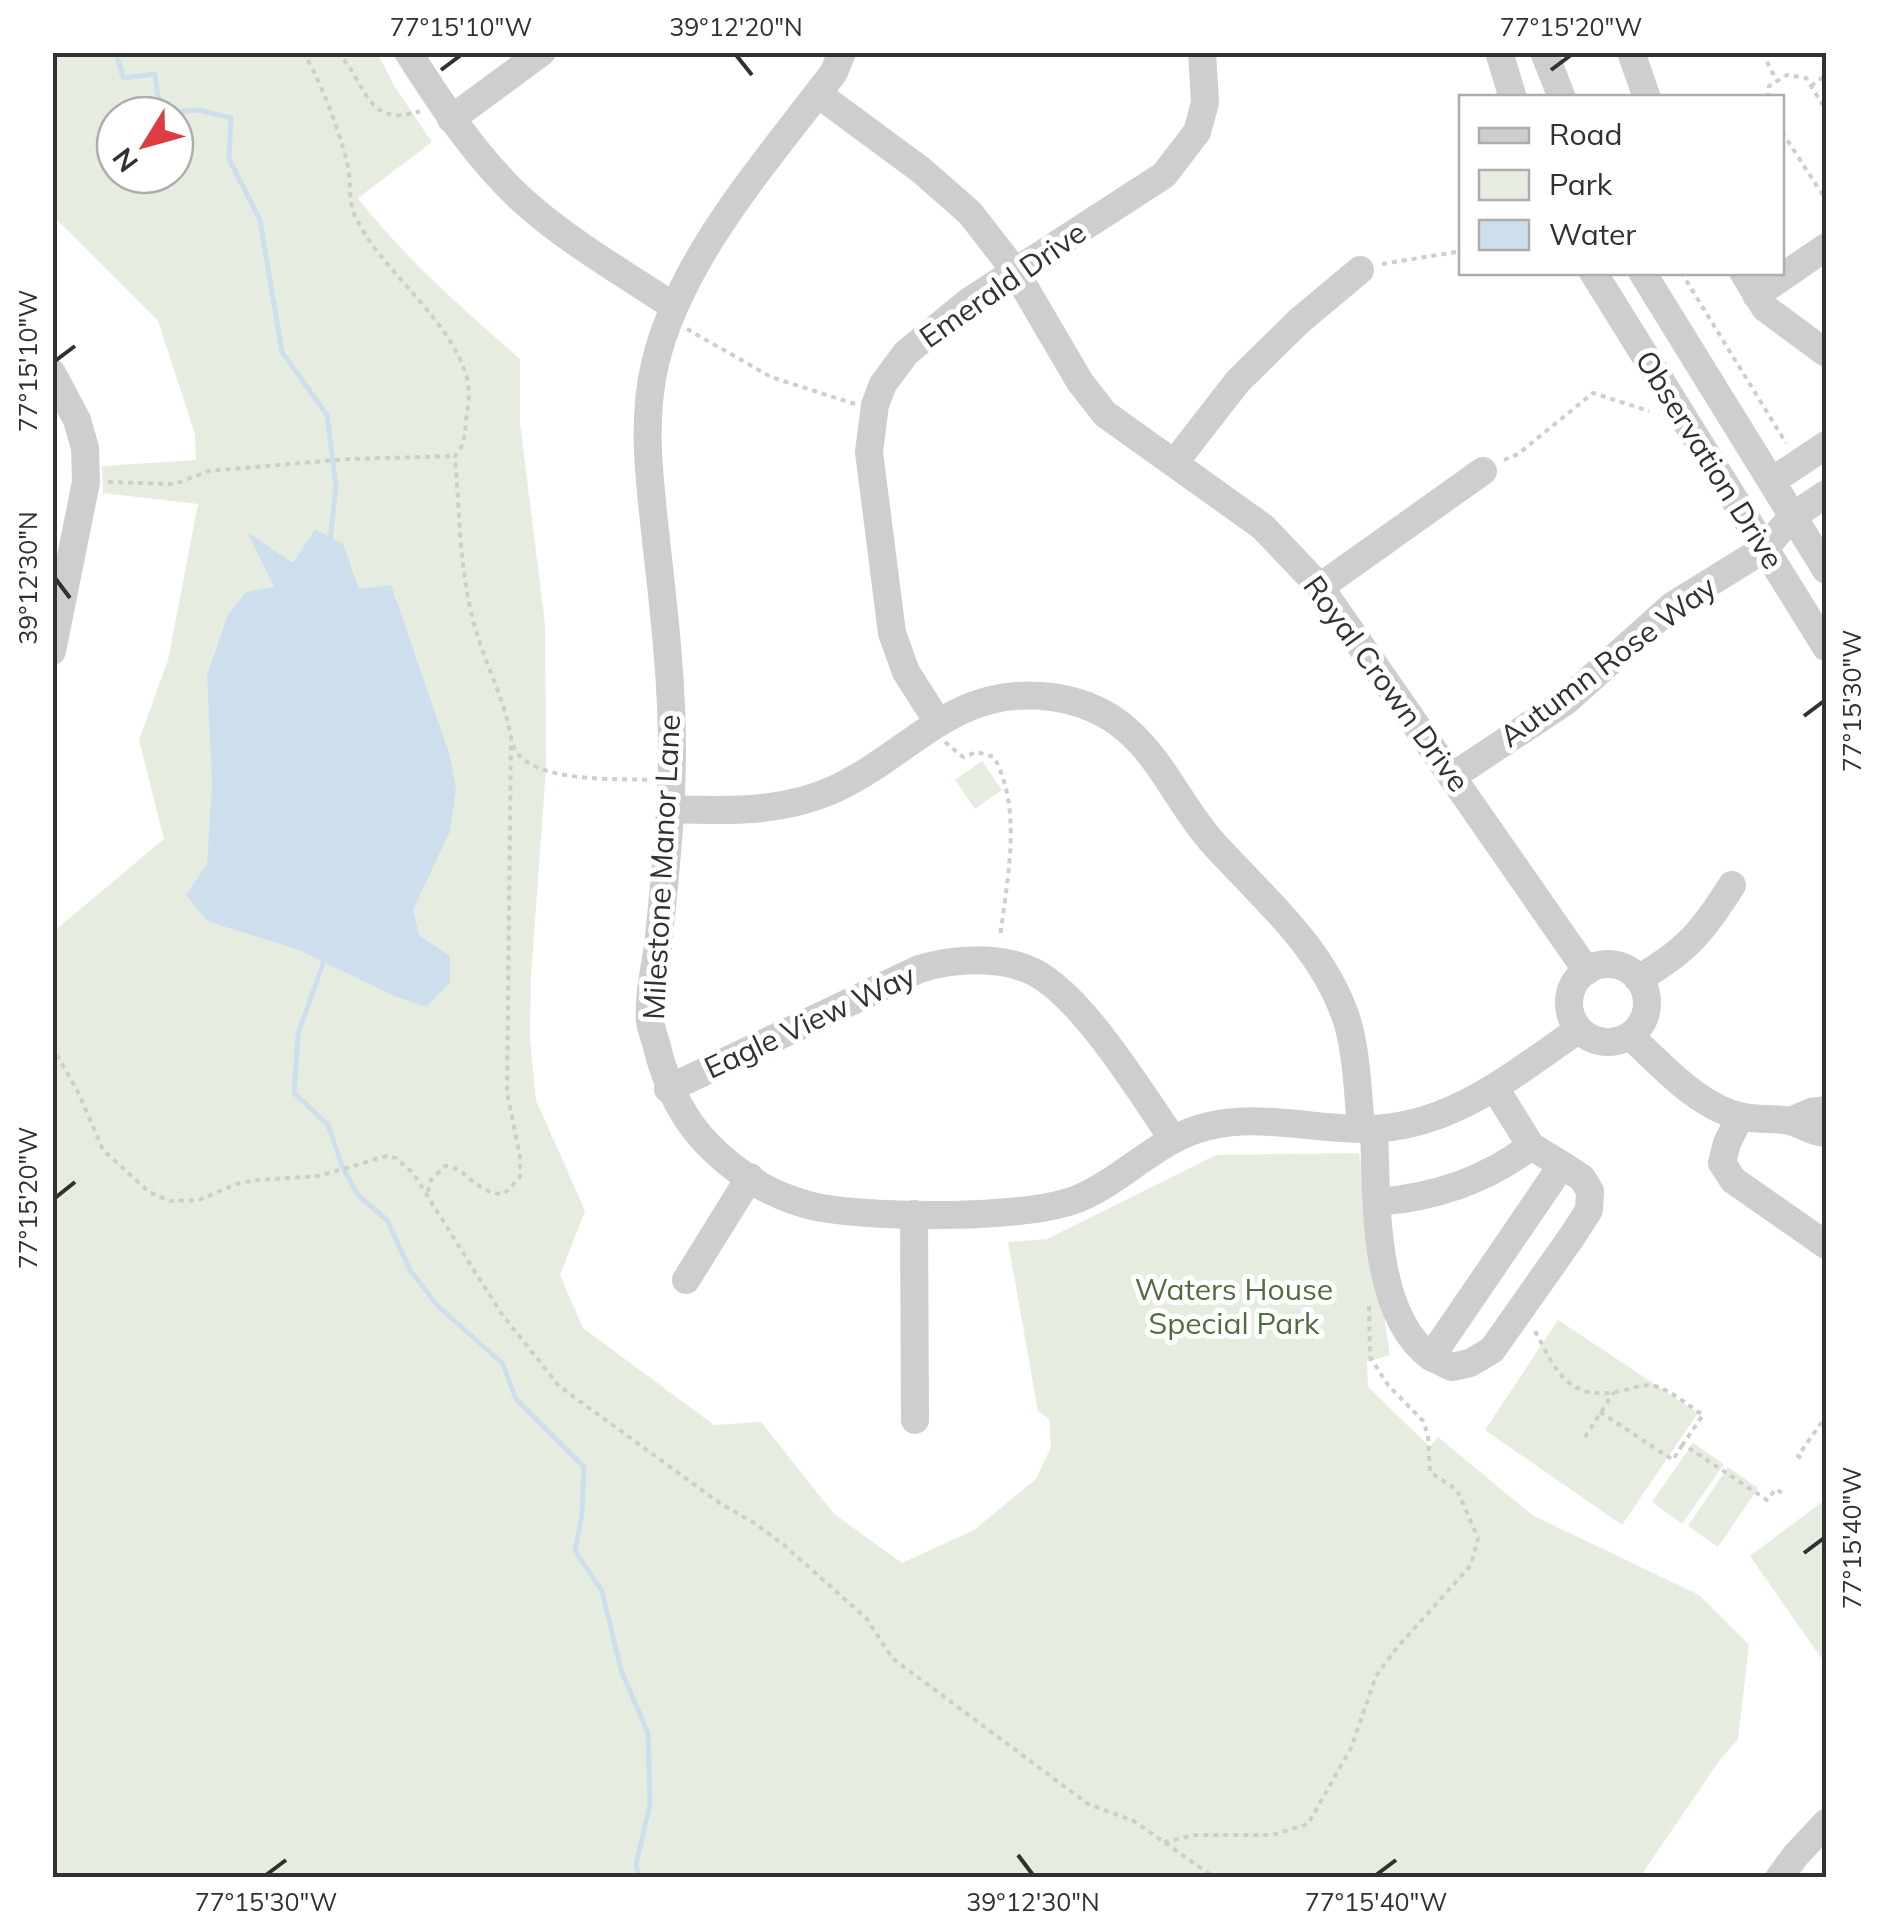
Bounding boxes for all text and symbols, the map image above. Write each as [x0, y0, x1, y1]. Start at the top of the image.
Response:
text: 77°15'10"W [390, 11, 532, 42]
text: 39°12'20"N [669, 11, 803, 42]
text: 77°15'20"W [1500, 11, 1642, 42]
north arrow [95, 95, 195, 195]
legend [1459, 95, 1784, 275]
text: Road [1549, 115, 1623, 153]
text: N [104, 141, 145, 179]
text: Park [1549, 165, 1613, 203]
street label: Emerald Drive [912, 213, 1093, 356]
text: Water [1549, 215, 1636, 253]
text: 77°15'10"W [12, 290, 43, 432]
street label: Observation Drive [1627, 343, 1792, 576]
text: 39°12'30"N [12, 511, 43, 645]
street label: Autumn Rose Way [1492, 567, 1723, 755]
street label: Royal Crown Drive [1296, 568, 1478, 799]
text: 77°15'30"W [1836, 630, 1867, 772]
street label: Milestone Manor Lane [634, 713, 688, 1021]
street label: Eagle View Way [698, 956, 921, 1087]
text: 77°15'20"W [12, 1127, 43, 1269]
park label: Waters House Special Park [1135, 1270, 1333, 1342]
text: 77°15'40"W [1836, 1467, 1867, 1609]
text: 77°15'30"W [195, 1886, 337, 1917]
text: 39°12'30"N [966, 1886, 1100, 1917]
text: 77°15'40"W [1305, 1886, 1447, 1917]

